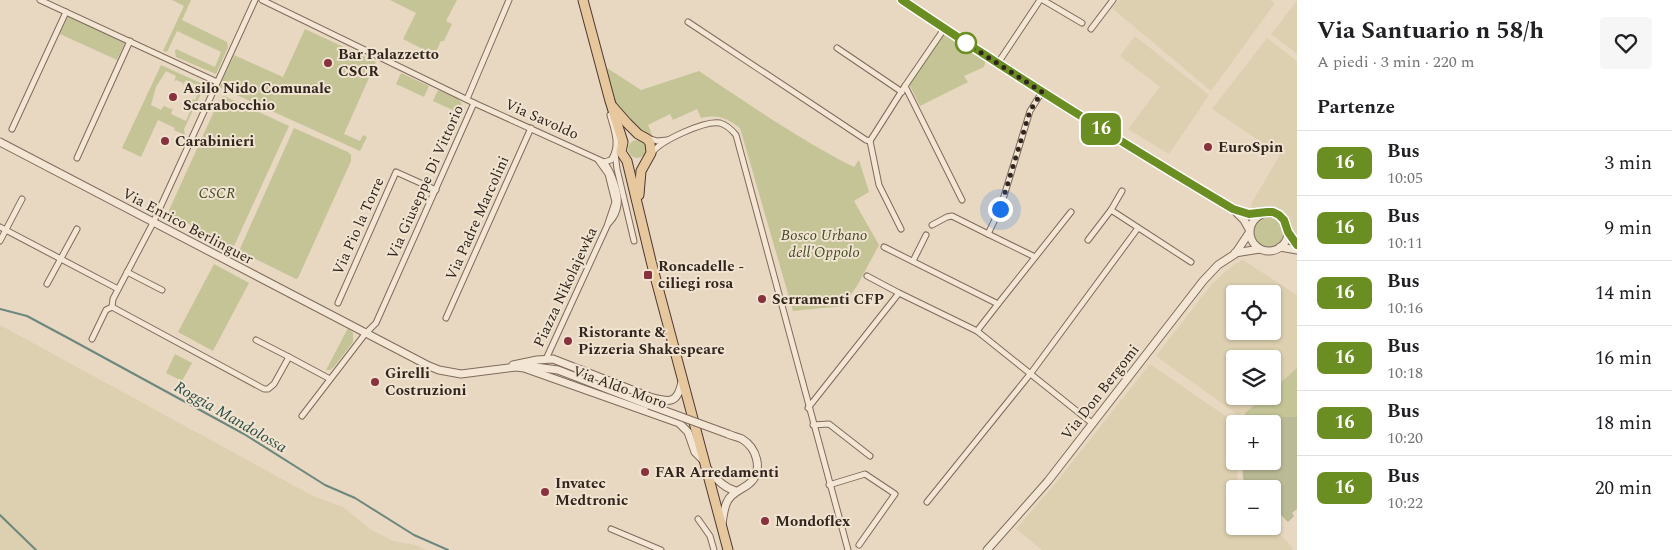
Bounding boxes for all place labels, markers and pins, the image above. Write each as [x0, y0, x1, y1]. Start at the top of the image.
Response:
unlabelled marker [955, 32, 977, 54]
place label: Bar Palazzetto CSCR [338, 43, 439, 83]
marker: Bar Palazzetto CSCR [322, 57, 334, 69]
place label: Asilo Nido Comunale Scarabocchio [183, 77, 331, 117]
marker: Asilo Nido Comunale Scarabocchio [167, 91, 179, 103]
place label: Carabinieri [175, 130, 254, 153]
marker: Carabinieri [159, 135, 171, 147]
place label: EuroSpin [1218, 136, 1283, 159]
marker: EuroSpin [1202, 141, 1214, 153]
place label: Roncadelle - ciliegi rosa [658, 255, 744, 295]
marker: Roncadelle - ciliegi rosa [642, 269, 654, 281]
place label: Serramenti CFP [772, 288, 884, 311]
marker: Serramenti CFP [756, 293, 768, 305]
place label: Ristorante & Pizzeria Shakespeare [578, 321, 725, 361]
marker: Ristorante & Pizzeria Shakespeare [562, 335, 574, 347]
place label: Girelli Costruzioni [385, 362, 466, 402]
marker: Girelli Costruzioni [369, 376, 381, 388]
place label: FAR Arredamenti [655, 461, 779, 484]
marker: FAR Arredamenti [639, 466, 651, 478]
place label: Invatec Medtronic [555, 472, 628, 512]
marker: Invatec Medtronic [539, 486, 551, 498]
place label: Mondoflex [775, 510, 850, 533]
marker: Mondoflex [759, 515, 771, 527]

